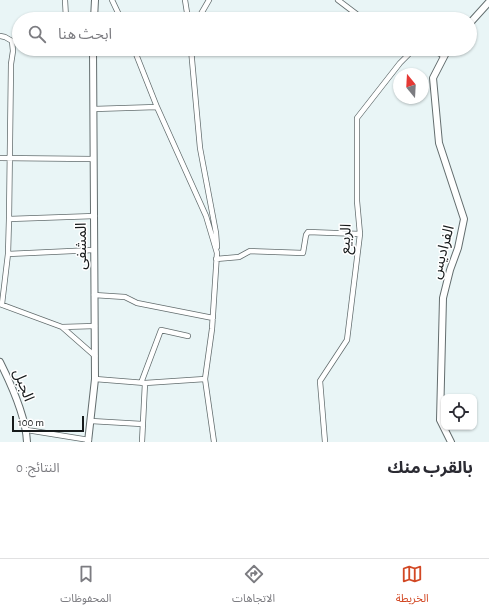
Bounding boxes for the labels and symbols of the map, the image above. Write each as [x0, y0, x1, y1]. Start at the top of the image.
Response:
north arrow [393, 68, 429, 104]
street label: المشفى [74, 222, 90, 270]
street label: الربيع [337, 223, 358, 255]
street label: الفراديس [428, 224, 458, 281]
street label: الجبل [10, 367, 36, 404]
scale bar [12, 414, 84, 433]

